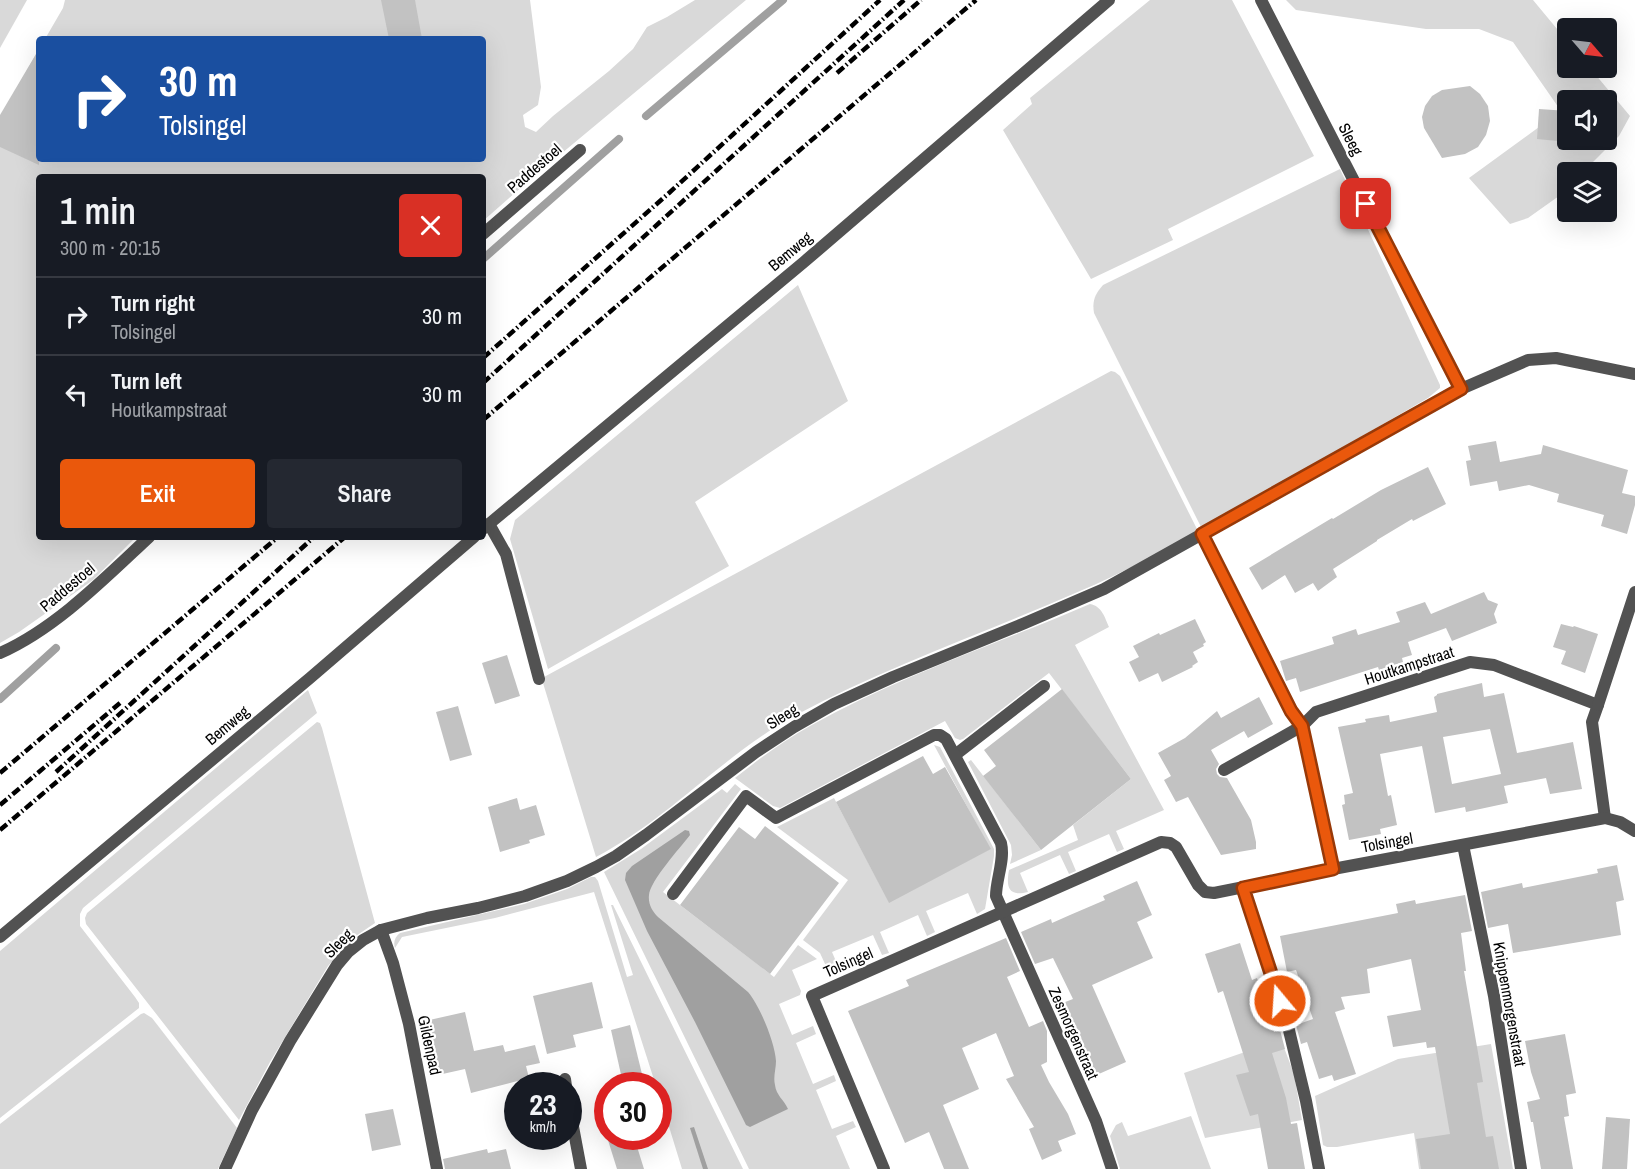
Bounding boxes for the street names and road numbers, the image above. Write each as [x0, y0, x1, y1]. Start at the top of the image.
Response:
street label: Sleeg [1334, 119, 1369, 160]
street label: Paddestoel [502, 138, 566, 198]
street label: Bemweg [763, 226, 817, 276]
street label: Paddestoel [35, 557, 99, 617]
street label: Houtkampstraat [1362, 640, 1457, 690]
street label: Sleeg [762, 697, 803, 734]
street label: Bemweg [200, 700, 254, 750]
street label: Tolsingel [1360, 827, 1414, 857]
street label: Sleeg [318, 923, 358, 963]
street label: Knippenmorgenstraat [1488, 940, 1532, 1068]
street label: Tolsingel [820, 941, 876, 983]
street label: Zesmorgenstraat [1044, 983, 1104, 1083]
street label: Gildenpad [413, 1013, 447, 1077]

